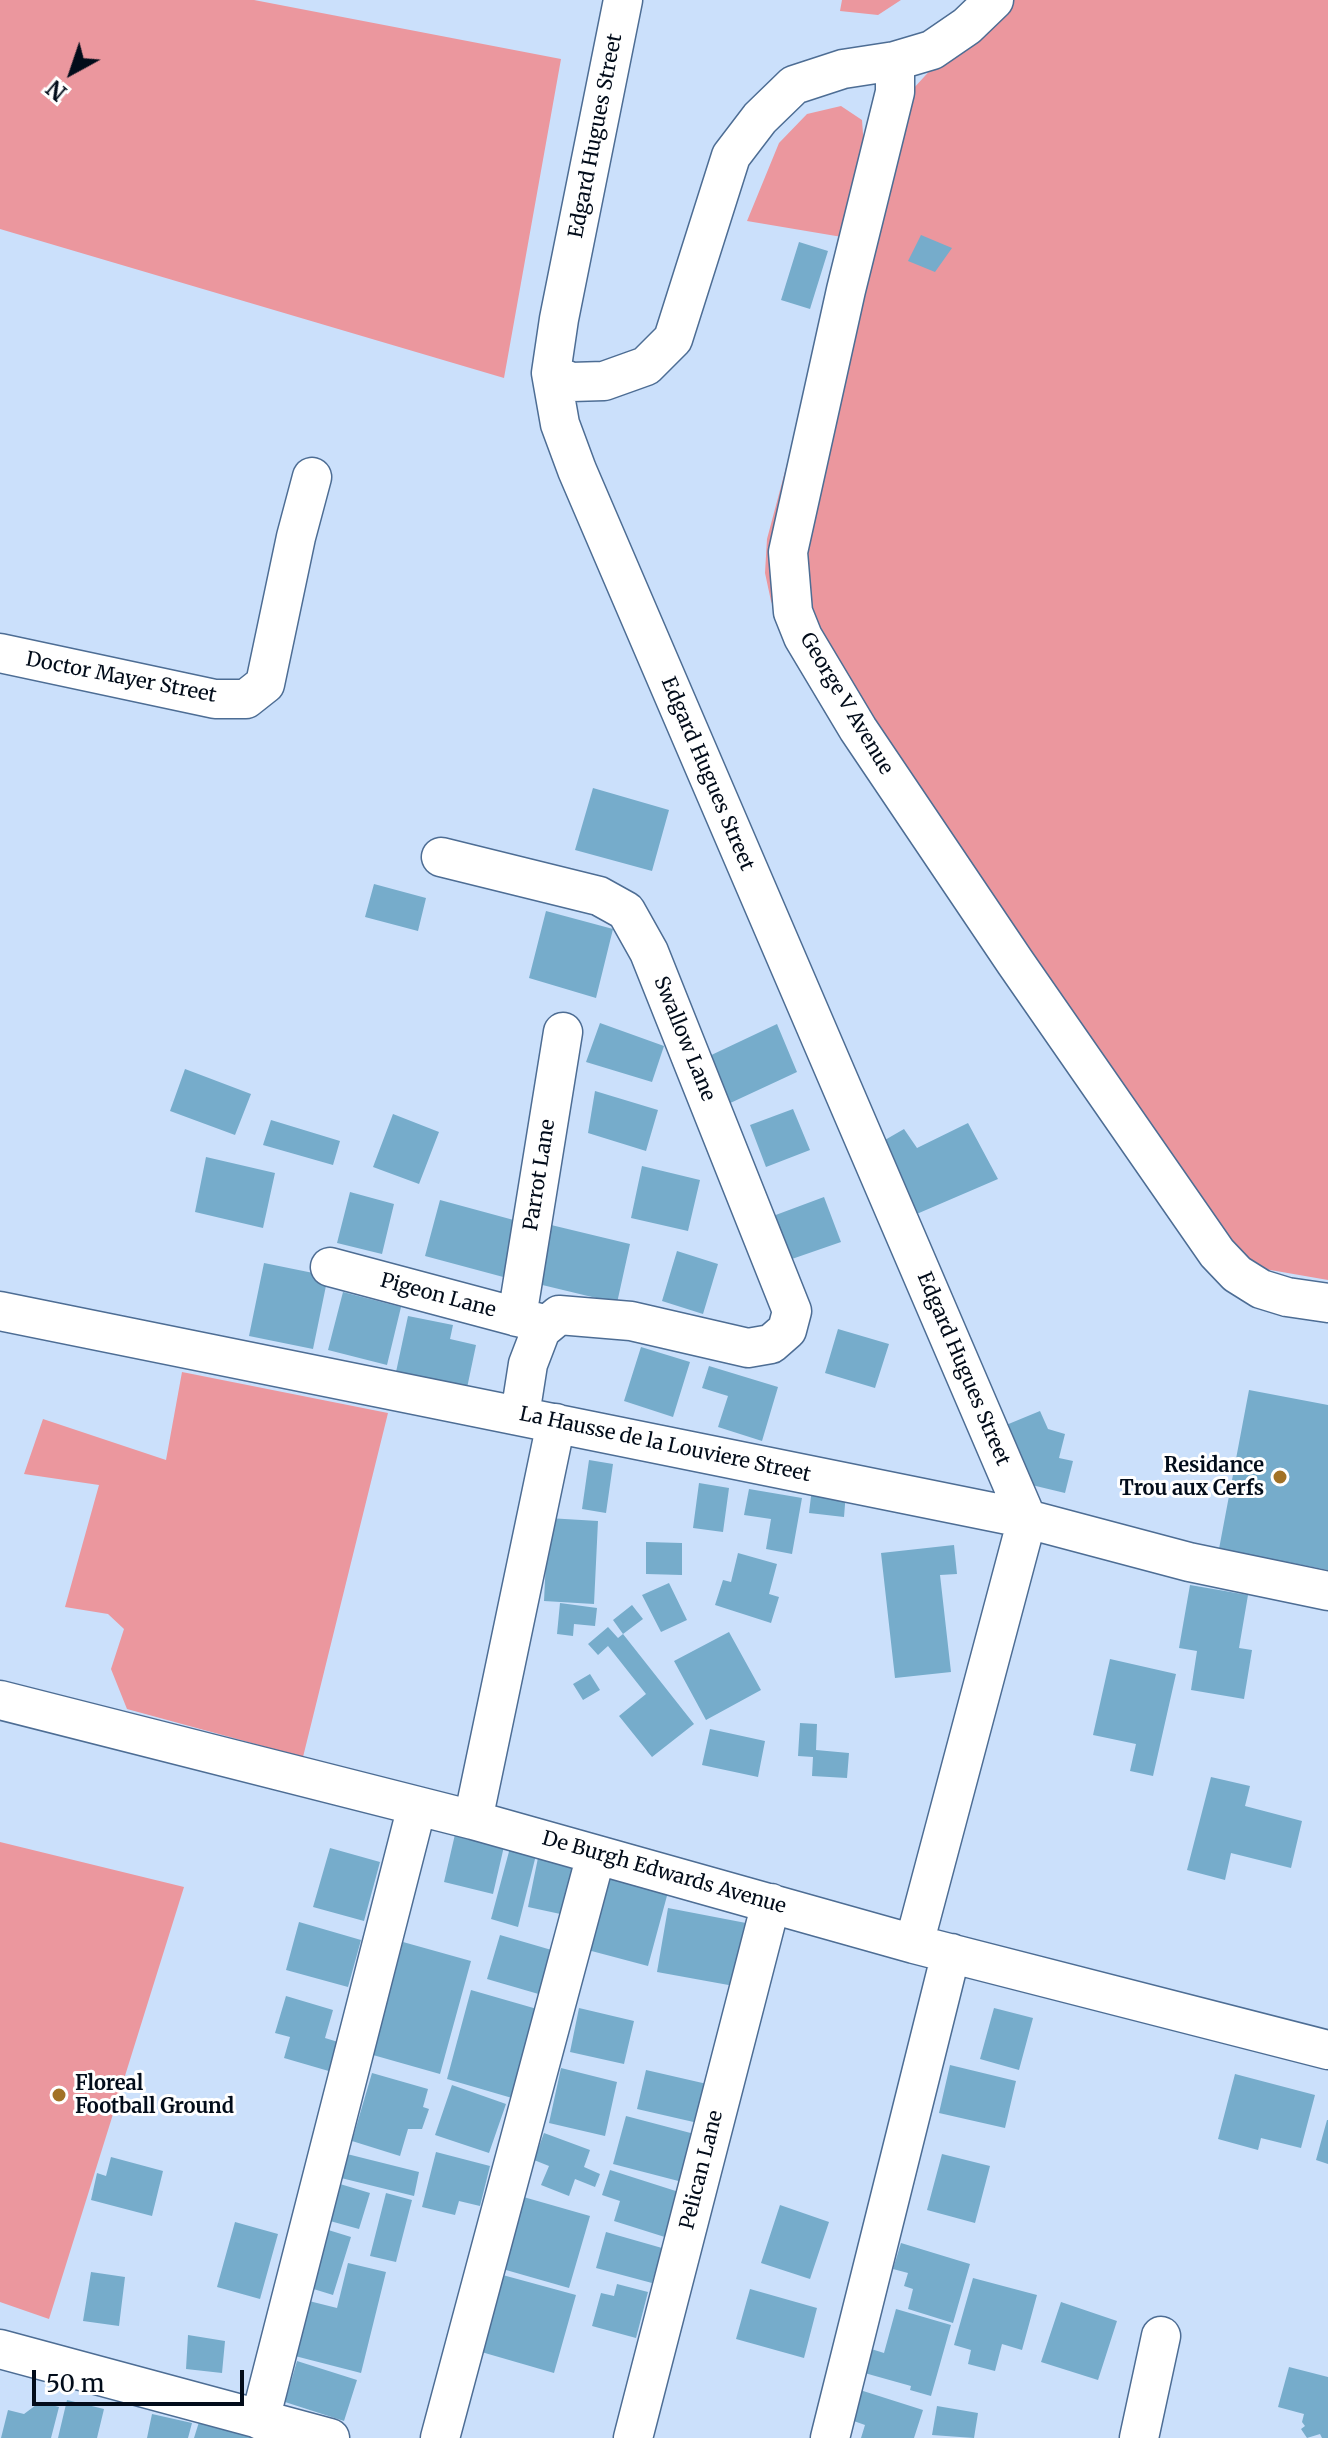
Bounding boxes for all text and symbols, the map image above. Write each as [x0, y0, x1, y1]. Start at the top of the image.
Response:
north arrow [32, 32, 112, 112]
street label: Edgard Hugues Street [564, 32, 628, 240]
text: N [41, 74, 72, 107]
street label: George V Avenue [794, 629, 898, 779]
street label: Doctor Mayer Street [24, 648, 218, 708]
street label: Edgard Hugues Street [655, 674, 759, 874]
street label: Swallow Lane [648, 973, 720, 1105]
street label: Parrot Lane [519, 1118, 561, 1232]
street label: Pigeon Lane [378, 1269, 498, 1323]
street label: Edgard Hugues Street [911, 1269, 1015, 1469]
street label: La Hausse de la Louviere Street [517, 1402, 813, 1488]
place label: Residance Trou aux Cerfs [1119, 1454, 1264, 1501]
marker: Residance Trou aux Cerfs [1271, 1468, 1289, 1486]
street label: De Burgh Edwards Avenue [539, 1827, 789, 1919]
place label: Floreal Football Ground [75, 2072, 234, 2119]
marker: Floreal Football Ground [50, 2086, 68, 2104]
street label: Pelican Lane [676, 2108, 728, 2232]
scale bar [36, 2354, 248, 2404]
text: 50 m [46, 2368, 105, 2399]

